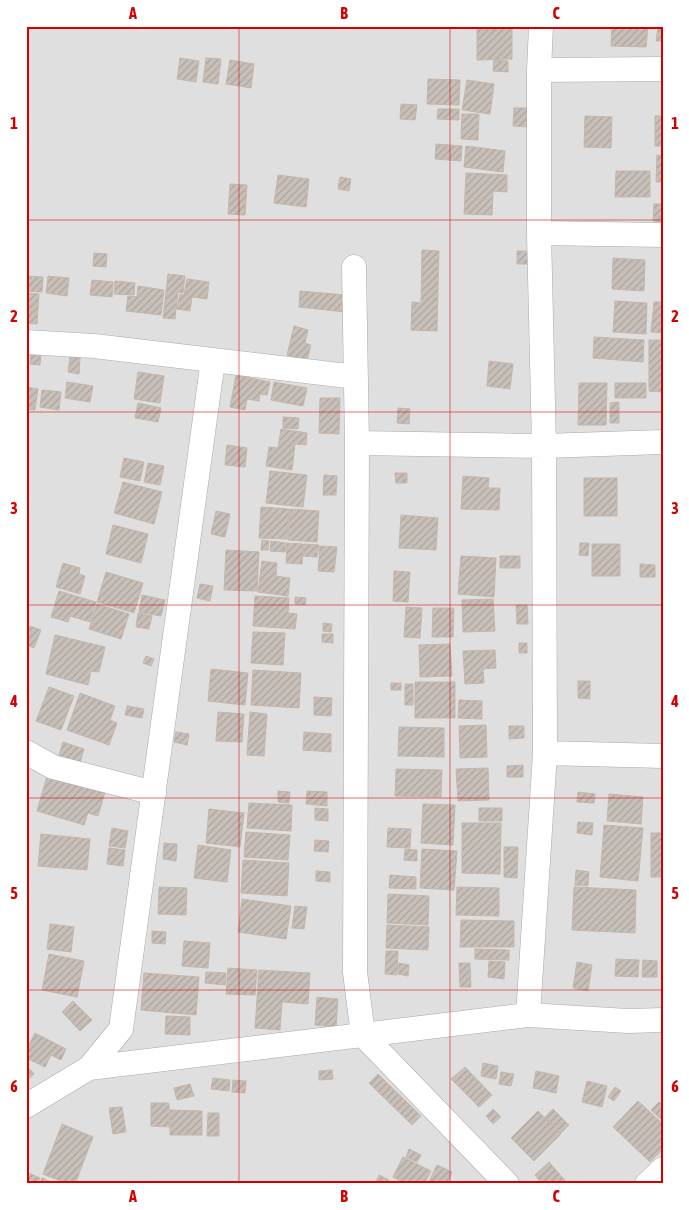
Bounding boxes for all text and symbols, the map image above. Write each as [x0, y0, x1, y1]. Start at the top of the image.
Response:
text: A [128, 4, 137, 22]
text: B [340, 4, 348, 22]
text: C [552, 4, 560, 22]
text: 1 [10, 114, 18, 132]
text: 1 [671, 114, 679, 132]
text: 2 [10, 307, 18, 325]
text: 2 [671, 307, 679, 325]
text: 3 [10, 499, 18, 517]
text: 3 [671, 499, 679, 517]
text: 4 [9, 692, 18, 710]
text: 4 [670, 692, 679, 710]
text: 5 [10, 884, 18, 902]
text: 5 [671, 884, 679, 902]
text: 6 [10, 1077, 18, 1095]
text: 6 [671, 1077, 679, 1095]
text: A [128, 1187, 137, 1205]
text: B [340, 1187, 348, 1205]
text: C [552, 1187, 560, 1205]

